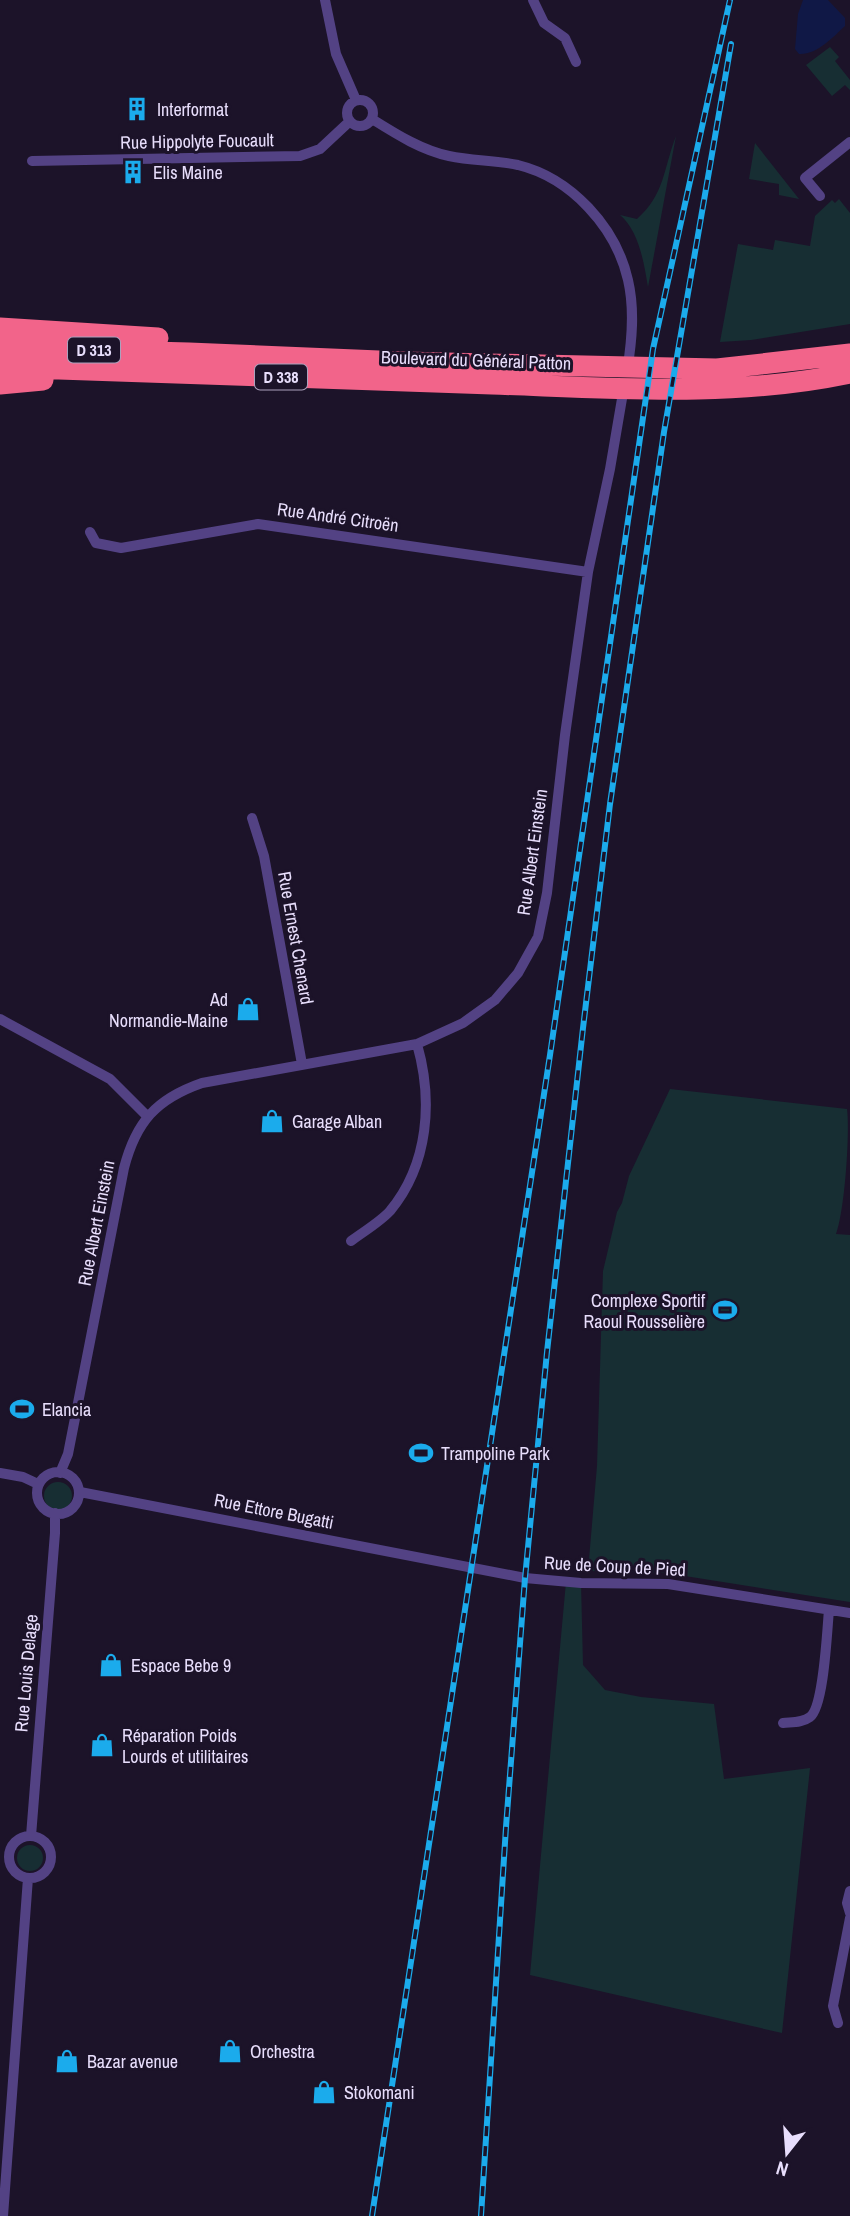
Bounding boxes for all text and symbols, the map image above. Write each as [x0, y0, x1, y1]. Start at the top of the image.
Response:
building icon: Interformat [123, 95, 151, 123]
place label: Interformat [157, 97, 228, 122]
street label: Rue Hippolyte Foucault [120, 127, 274, 155]
building icon: Elis Maine [119, 158, 147, 186]
place label: Elis Maine [153, 160, 223, 185]
road number: D 313 [68, 338, 120, 362]
street label: Boulevard du Général Patton [380, 344, 572, 376]
road number: D 338 [255, 364, 307, 390]
street label: Rue André Citroën [276, 496, 400, 538]
street label: Rue Albert Einstein [511, 787, 553, 917]
street label: Rue Ernest Chenard [272, 870, 320, 1006]
place label: Ad Normandie-Maine [109, 987, 228, 1033]
shop icon: Ad Normandie-Maine [234, 995, 262, 1023]
shop icon: Garage Alban [258, 1107, 286, 1135]
place label: Garage Alban [292, 1109, 382, 1134]
street label: Rue Albert Einstein [72, 1158, 120, 1288]
place label: Complexe Sportif Raoul Rousselière [584, 1288, 706, 1334]
sports icon: Complexe Sportif Raoul Rousselière [711, 1296, 739, 1324]
sports icon: Elancia [8, 1395, 36, 1423]
place label: Elancia [42, 1397, 91, 1422]
sports icon: Trampoline Park [407, 1439, 435, 1467]
place label: Trampoline Park [441, 1441, 550, 1466]
street label: Rue Ettore Bugatti [212, 1487, 336, 1535]
street label: Rue de Coup de Pied [543, 1550, 687, 1582]
street label: Rue Louis Delage [8, 1613, 44, 1733]
shop icon: Espace Bebe 9 [97, 1651, 125, 1679]
place label: Espace Bebe 9 [131, 1653, 231, 1678]
place label: Réparation Poids Lourds et utilitaires [122, 1723, 248, 1769]
shop icon: Réparation Poids Lourds et utilitaires [88, 1731, 116, 1759]
shop icon: Orchestra [216, 2037, 244, 2065]
place label: Orchestra [250, 2039, 315, 2064]
shop icon: Bazar avenue [53, 2047, 81, 2075]
place label: Bazar avenue [87, 2049, 178, 2074]
shop icon: Stokomani [310, 2078, 338, 2106]
place label: Stokomani [344, 2080, 415, 2105]
north arrow [752, 2118, 822, 2188]
text: N [773, 2155, 791, 2183]

